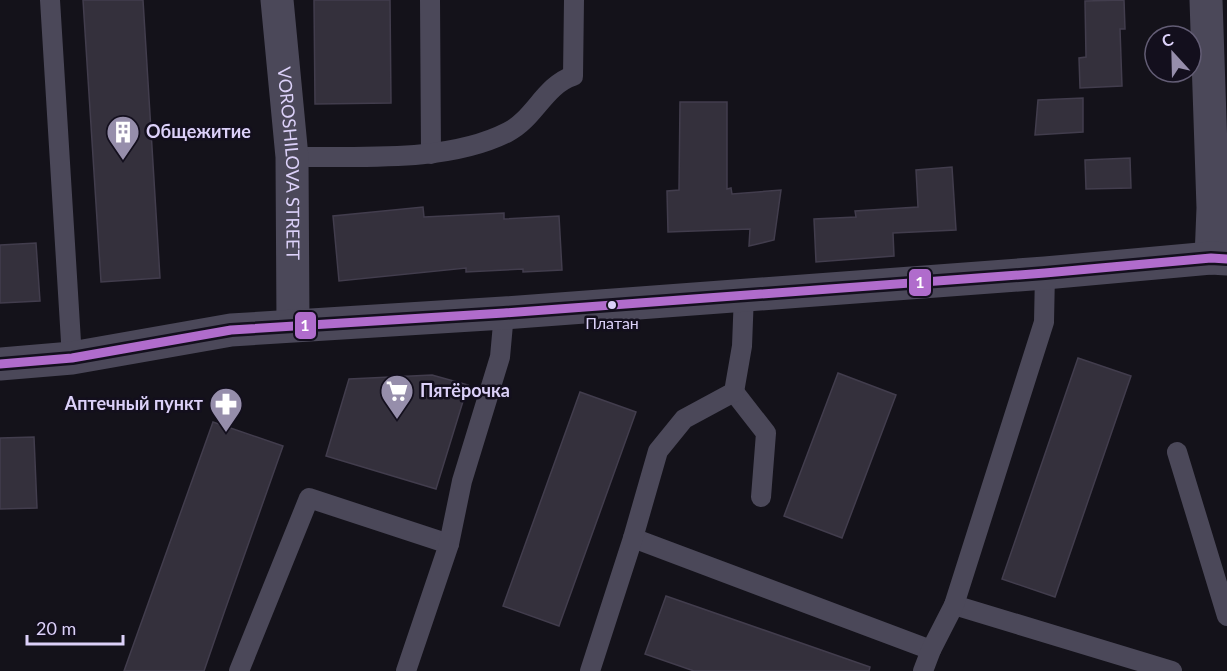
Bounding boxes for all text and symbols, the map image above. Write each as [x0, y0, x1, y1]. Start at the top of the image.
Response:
north arrow [1143, 24, 1203, 84]
text: С [1159, 29, 1176, 50]
street label: VOROSHILOVA STREET [273, 66, 305, 261]
building icon: Общежитие [105, 114, 141, 161]
place label: Общежитие [146, 120, 251, 142]
line badge: 1 [908, 268, 932, 297]
text: 1 [915, 272, 925, 291]
marker: Платан [606, 299, 618, 311]
line badge: 1 [294, 311, 317, 340]
place label: Платан [585, 313, 639, 332]
text: 1 [300, 315, 310, 334]
supermarket icon: Пятёрочка [379, 373, 415, 420]
place label: Пятёрочка [420, 379, 510, 401]
pharmacy icon: Аптечный пункт [208, 386, 244, 433]
place label: Аптечный пункт [64, 392, 204, 414]
scale bar [27, 608, 123, 646]
text: 20 m [36, 617, 76, 639]

